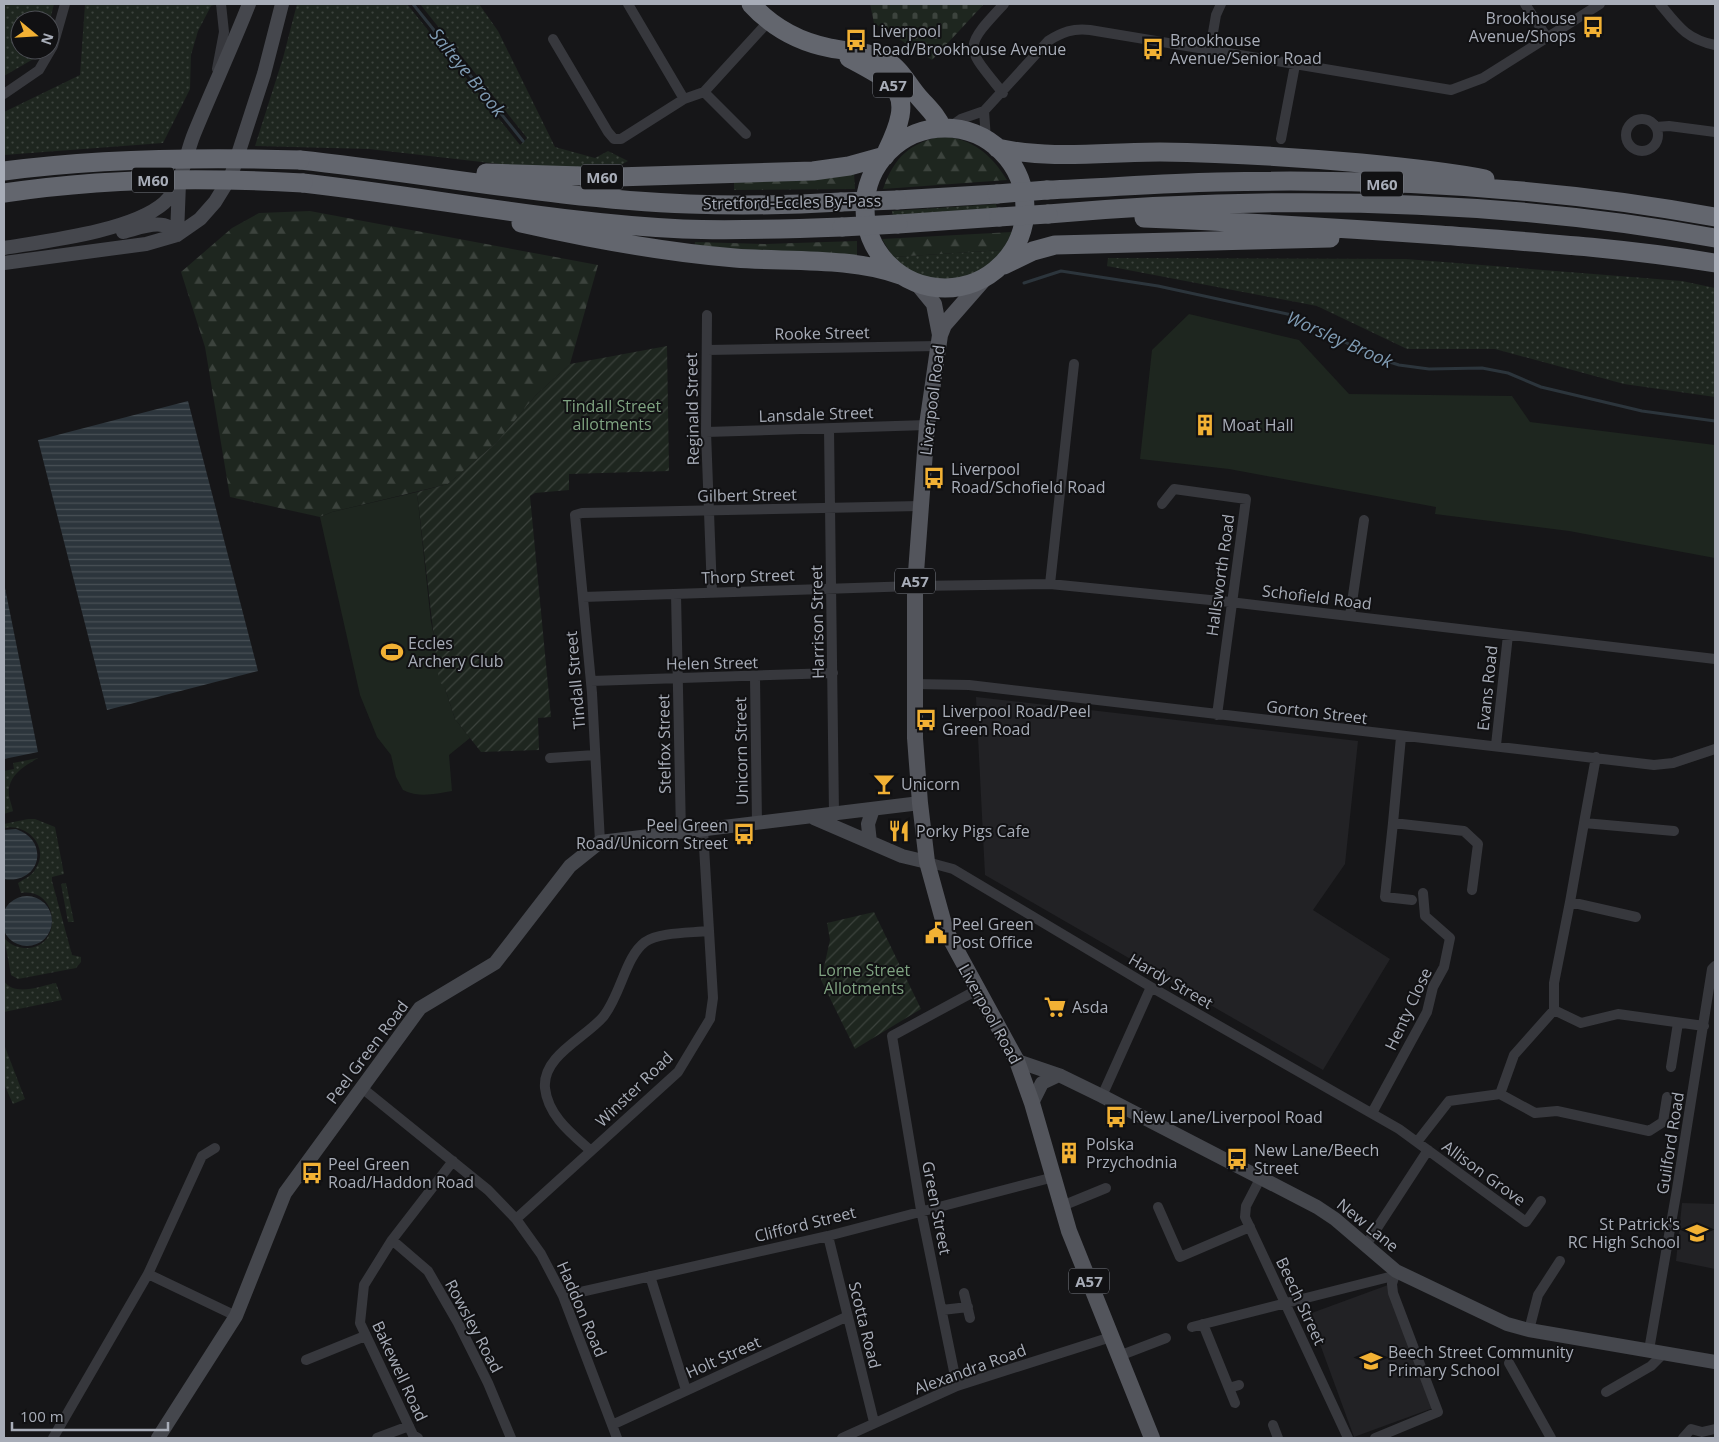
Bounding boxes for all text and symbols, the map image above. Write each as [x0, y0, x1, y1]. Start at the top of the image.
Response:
place label: Brookhouse Avenue/Shops [1469, 7, 1576, 47]
north arrow [10, 10, 60, 60]
bus stop icon: Brookhouse Avenue/Shops [1580, 14, 1606, 40]
place label: Liverpool Road/Brookhouse Avenue [872, 20, 1066, 60]
water label: Salteye Brook [425, 23, 512, 122]
bus stop icon: Liverpool Road/Brookhouse Avenue [843, 27, 869, 53]
place label: Brookhouse Avenue/Senior Road [1170, 29, 1322, 69]
text: N [37, 31, 59, 48]
bus stop icon: Brookhouse Avenue/Senior Road [1140, 36, 1166, 62]
road number: A57 [873, 72, 913, 98]
road number: M60 [581, 164, 623, 190]
road number: M60 [132, 168, 174, 192]
road number: M60 [1361, 172, 1403, 196]
street label: Stretford-Eccles By-Pass [703, 189, 881, 215]
water label: Worsley Brook [1283, 305, 1398, 374]
street label: Rooke Street [774, 321, 870, 345]
street label: Liverpool Road [914, 343, 950, 457]
street label: Reginald Street [680, 352, 704, 466]
park label: Tindall Street allotments [563, 395, 661, 435]
street label: Lansdale Street [758, 401, 874, 427]
building icon: Moat Hall [1192, 412, 1218, 438]
place label: Moat Hall [1222, 414, 1294, 436]
place label: Liverpool Road/Schofield Road [951, 458, 1106, 498]
bus stop icon: Liverpool Road/Schofield Road [921, 465, 947, 491]
street label: Gilbert Street [697, 483, 797, 507]
street label: Hallsworth Road [1201, 513, 1239, 637]
street label: Thorp Street [701, 563, 795, 589]
street label: Harrison Street [805, 565, 829, 679]
road number: A57 [895, 568, 935, 594]
street label: Schofield Road [1261, 579, 1373, 615]
street label: Tindall Street [560, 630, 590, 730]
place label: Eccles Archery Club [408, 632, 504, 672]
sports icon: Eccles Archery Club [379, 639, 405, 665]
street label: Evans Road [1472, 644, 1502, 732]
street label: Helen Street [666, 651, 759, 675]
street label: Stelfox Street [652, 694, 676, 794]
street label: Gorton Street [1265, 695, 1369, 729]
street label: Unicorn Street [729, 697, 753, 805]
place label: Liverpool Road/Peel Green Road [942, 700, 1091, 740]
bus stop icon: Liverpool Road/Peel Green Road [913, 707, 939, 733]
bar icon: Unicorn [871, 771, 897, 797]
place label: Unicorn [901, 773, 960, 795]
place label: Peel Green Road/Unicorn Street [576, 814, 728, 854]
restaurant icon: Porky Pigs Cafe [886, 818, 912, 844]
place label: Porky Pigs Cafe [916, 820, 1030, 842]
bus stop icon: Peel Green Road/Unicorn Street [731, 821, 757, 847]
place label: Peel Green Post Office [952, 913, 1034, 953]
public building icon: Peel Green Post Office [923, 920, 949, 946]
street label: Hardy Street [1125, 948, 1217, 1014]
park label: Lorne Street Allotments [818, 959, 910, 999]
street label: Liverpool Road [953, 960, 1027, 1068]
street label: Henty Close [1379, 964, 1437, 1054]
supermarket icon: Asda [1042, 994, 1068, 1020]
street label: Peel Green Road [321, 996, 413, 1108]
place label: Asda [1072, 996, 1108, 1018]
street label: Winster Road [590, 1046, 678, 1132]
street label: Guilford Road [1651, 1090, 1689, 1196]
bus stop icon: New Lane/Liverpool Road [1103, 1104, 1129, 1130]
place label: New Lane/Liverpool Road [1132, 1106, 1323, 1128]
place label: Polska Przychodnia [1086, 1133, 1177, 1173]
street label: Allison Grove [1438, 1135, 1530, 1211]
place label: New Lane/Beech Street [1254, 1139, 1379, 1179]
building icon: Polska Przychodnia [1056, 1140, 1082, 1166]
bus stop icon: New Lane/Beech Street [1224, 1146, 1250, 1172]
place label: Peel Green Road/Haddon Road [328, 1153, 474, 1193]
street label: Green Street [917, 1159, 957, 1257]
bus stop icon: Peel Green Road/Haddon Road [299, 1160, 325, 1186]
street label: New Lane [1332, 1193, 1404, 1257]
street label: Clifford Street [752, 1201, 858, 1247]
place label: St Patrick's RC High School [1568, 1213, 1680, 1253]
school or university icon: St Patrick's RC High School [1684, 1220, 1710, 1246]
street label: Beech Street [1271, 1253, 1331, 1349]
street label: Haddon Road [552, 1258, 612, 1360]
road number: A57 [1069, 1268, 1109, 1294]
street label: Rowsley Road [440, 1275, 508, 1377]
street label: Scotta Road [844, 1279, 886, 1371]
street label: Bakewell Road [367, 1317, 433, 1425]
street label: Holt Street [682, 1331, 764, 1383]
street label: Alexandra Road [911, 1339, 1029, 1399]
place label: Beech Street Community Primary School [1388, 1341, 1574, 1381]
school or university icon: Beech Street Community Primary School [1358, 1348, 1384, 1374]
scale bar [12, 1400, 169, 1432]
text: 100 m [20, 1406, 64, 1426]

